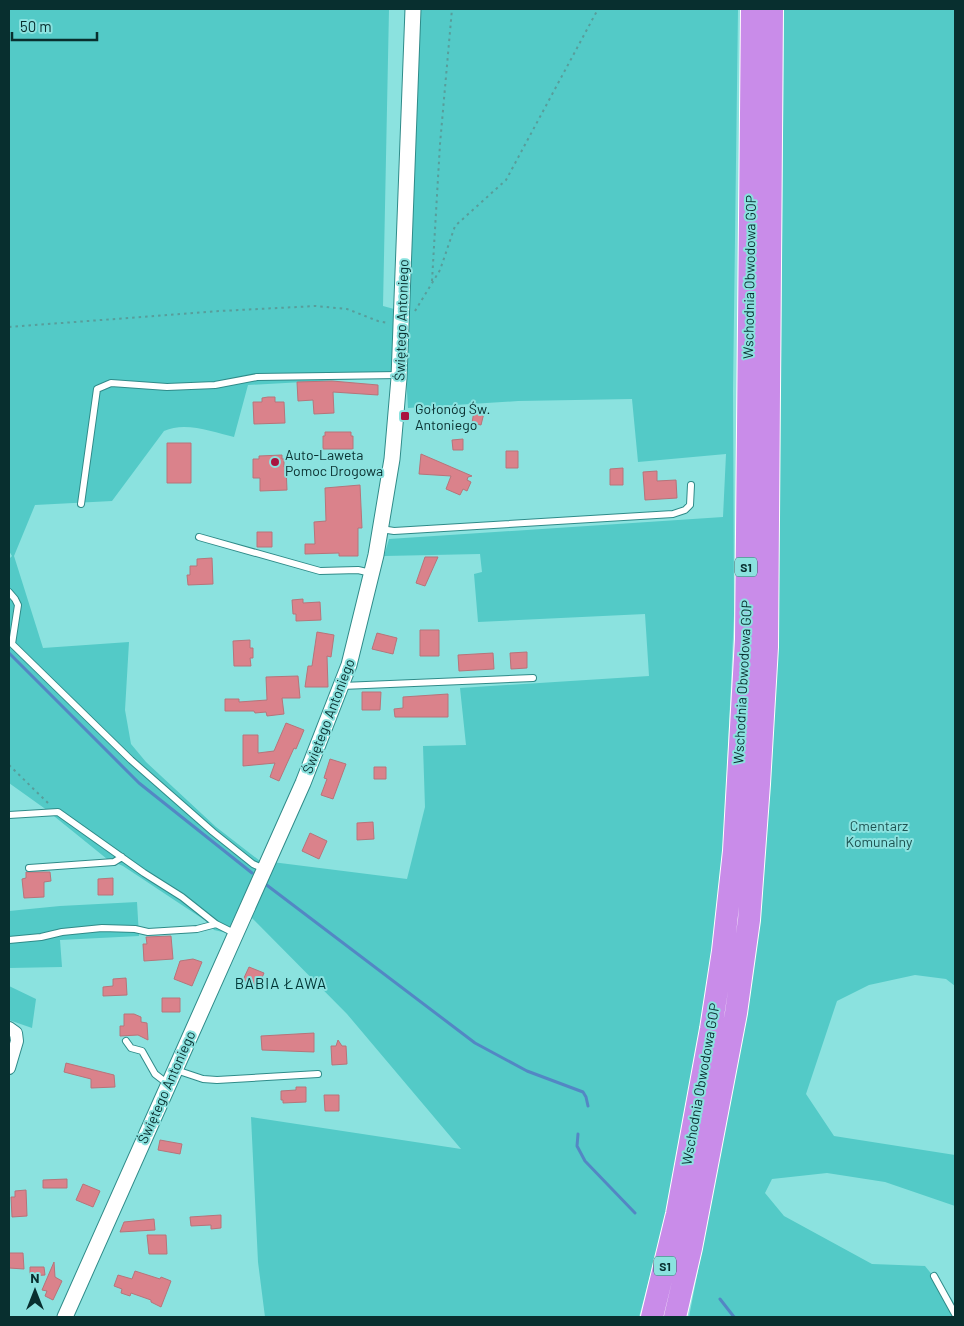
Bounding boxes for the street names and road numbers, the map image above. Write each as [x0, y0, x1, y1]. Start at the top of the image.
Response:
street label: Wschodnia Obwodowa GOP [739, 195, 759, 359]
street label: Świętego Antoniego [390, 259, 412, 381]
road number: S1 [735, 558, 757, 576]
street label: Wschodnia Obwodowa GOP [729, 600, 755, 764]
street label: Świętego Antoniego [298, 656, 358, 776]
street label: Wschodnia Obwodowa GOP [677, 1002, 723, 1166]
street label: Świętego Antoniego [133, 1028, 199, 1146]
road number: S1 [654, 1256, 676, 1276]

